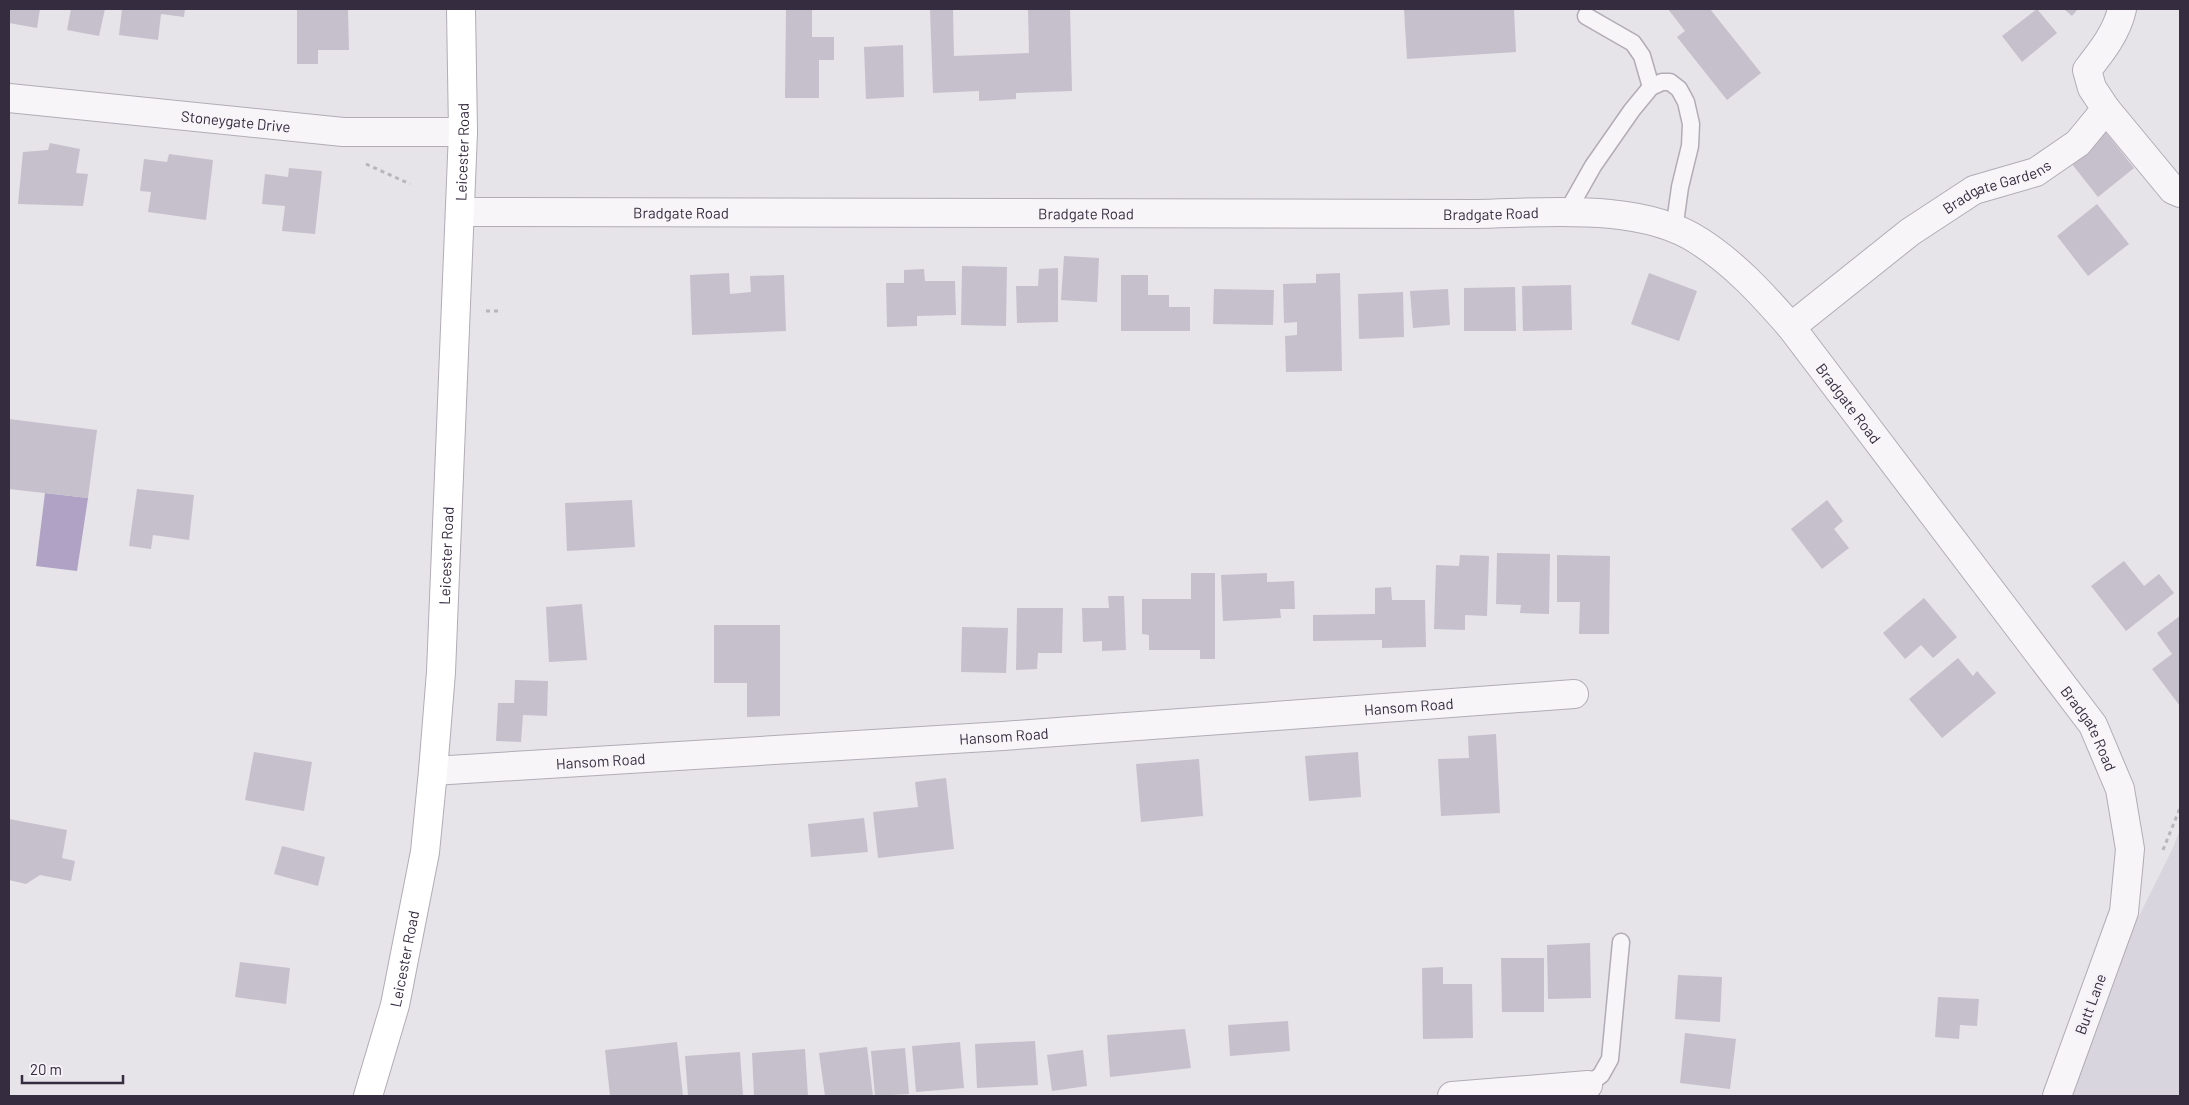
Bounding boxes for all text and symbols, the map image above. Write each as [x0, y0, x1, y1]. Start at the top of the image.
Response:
street label: Leicester Road [451, 103, 472, 201]
street label: Stoneygate Drive [180, 107, 291, 136]
street label: Bradgate Gardens [1939, 156, 2054, 217]
street label: Bradgate Road [633, 203, 729, 222]
street label: Bradgate Road [1443, 203, 1539, 223]
street label: Bradgate Road [1038, 204, 1134, 222]
street label: Bradgate Road [1813, 360, 1885, 447]
street label: Leicester Road [435, 506, 457, 605]
street label: Bradgate Road [2057, 682, 2120, 774]
street label: Hansom Road [1363, 694, 1454, 718]
street label: Hansom Road [959, 724, 1049, 748]
street label: Hansom Road [555, 749, 646, 772]
street label: Leicester Road [386, 909, 422, 1009]
street label: Butt Lane [2071, 971, 2109, 1037]
scale bar [22, 1052, 124, 1084]
text: 20 m [30, 1060, 62, 1078]

